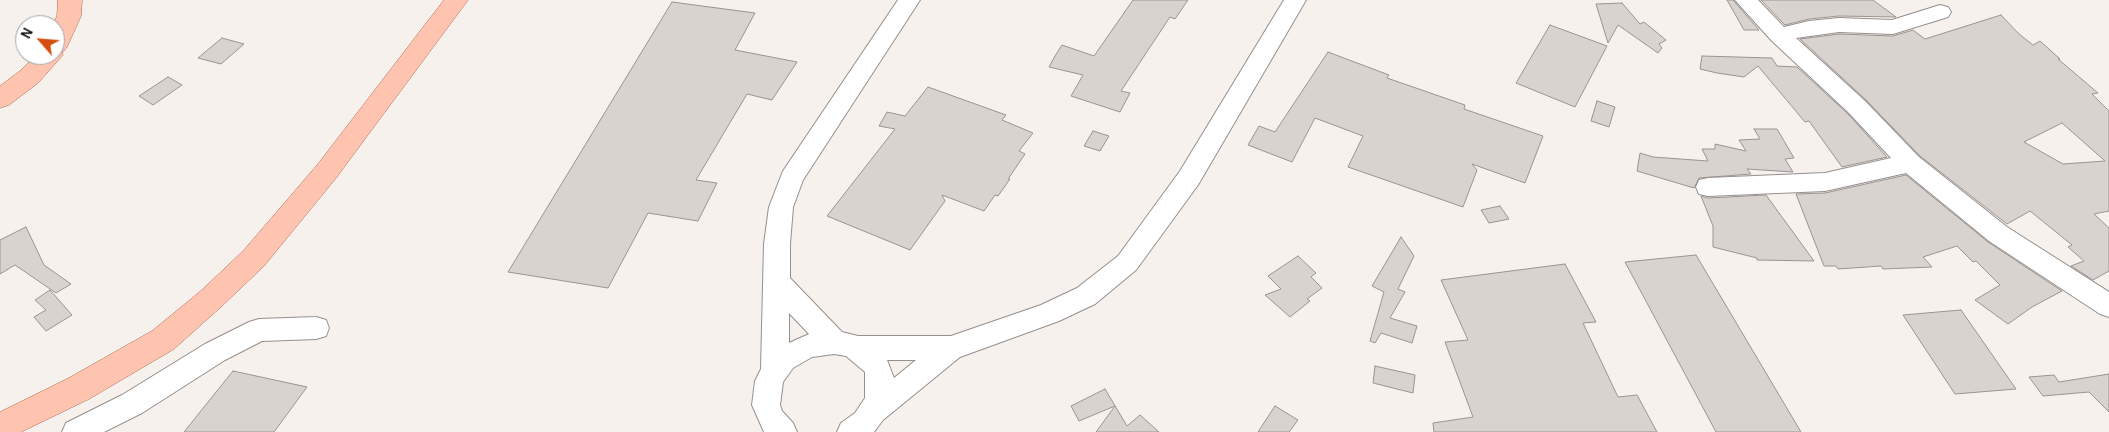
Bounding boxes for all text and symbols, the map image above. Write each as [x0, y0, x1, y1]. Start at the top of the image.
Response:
north arrow [15, 15, 65, 65]
text: N [19, 26, 36, 41]

